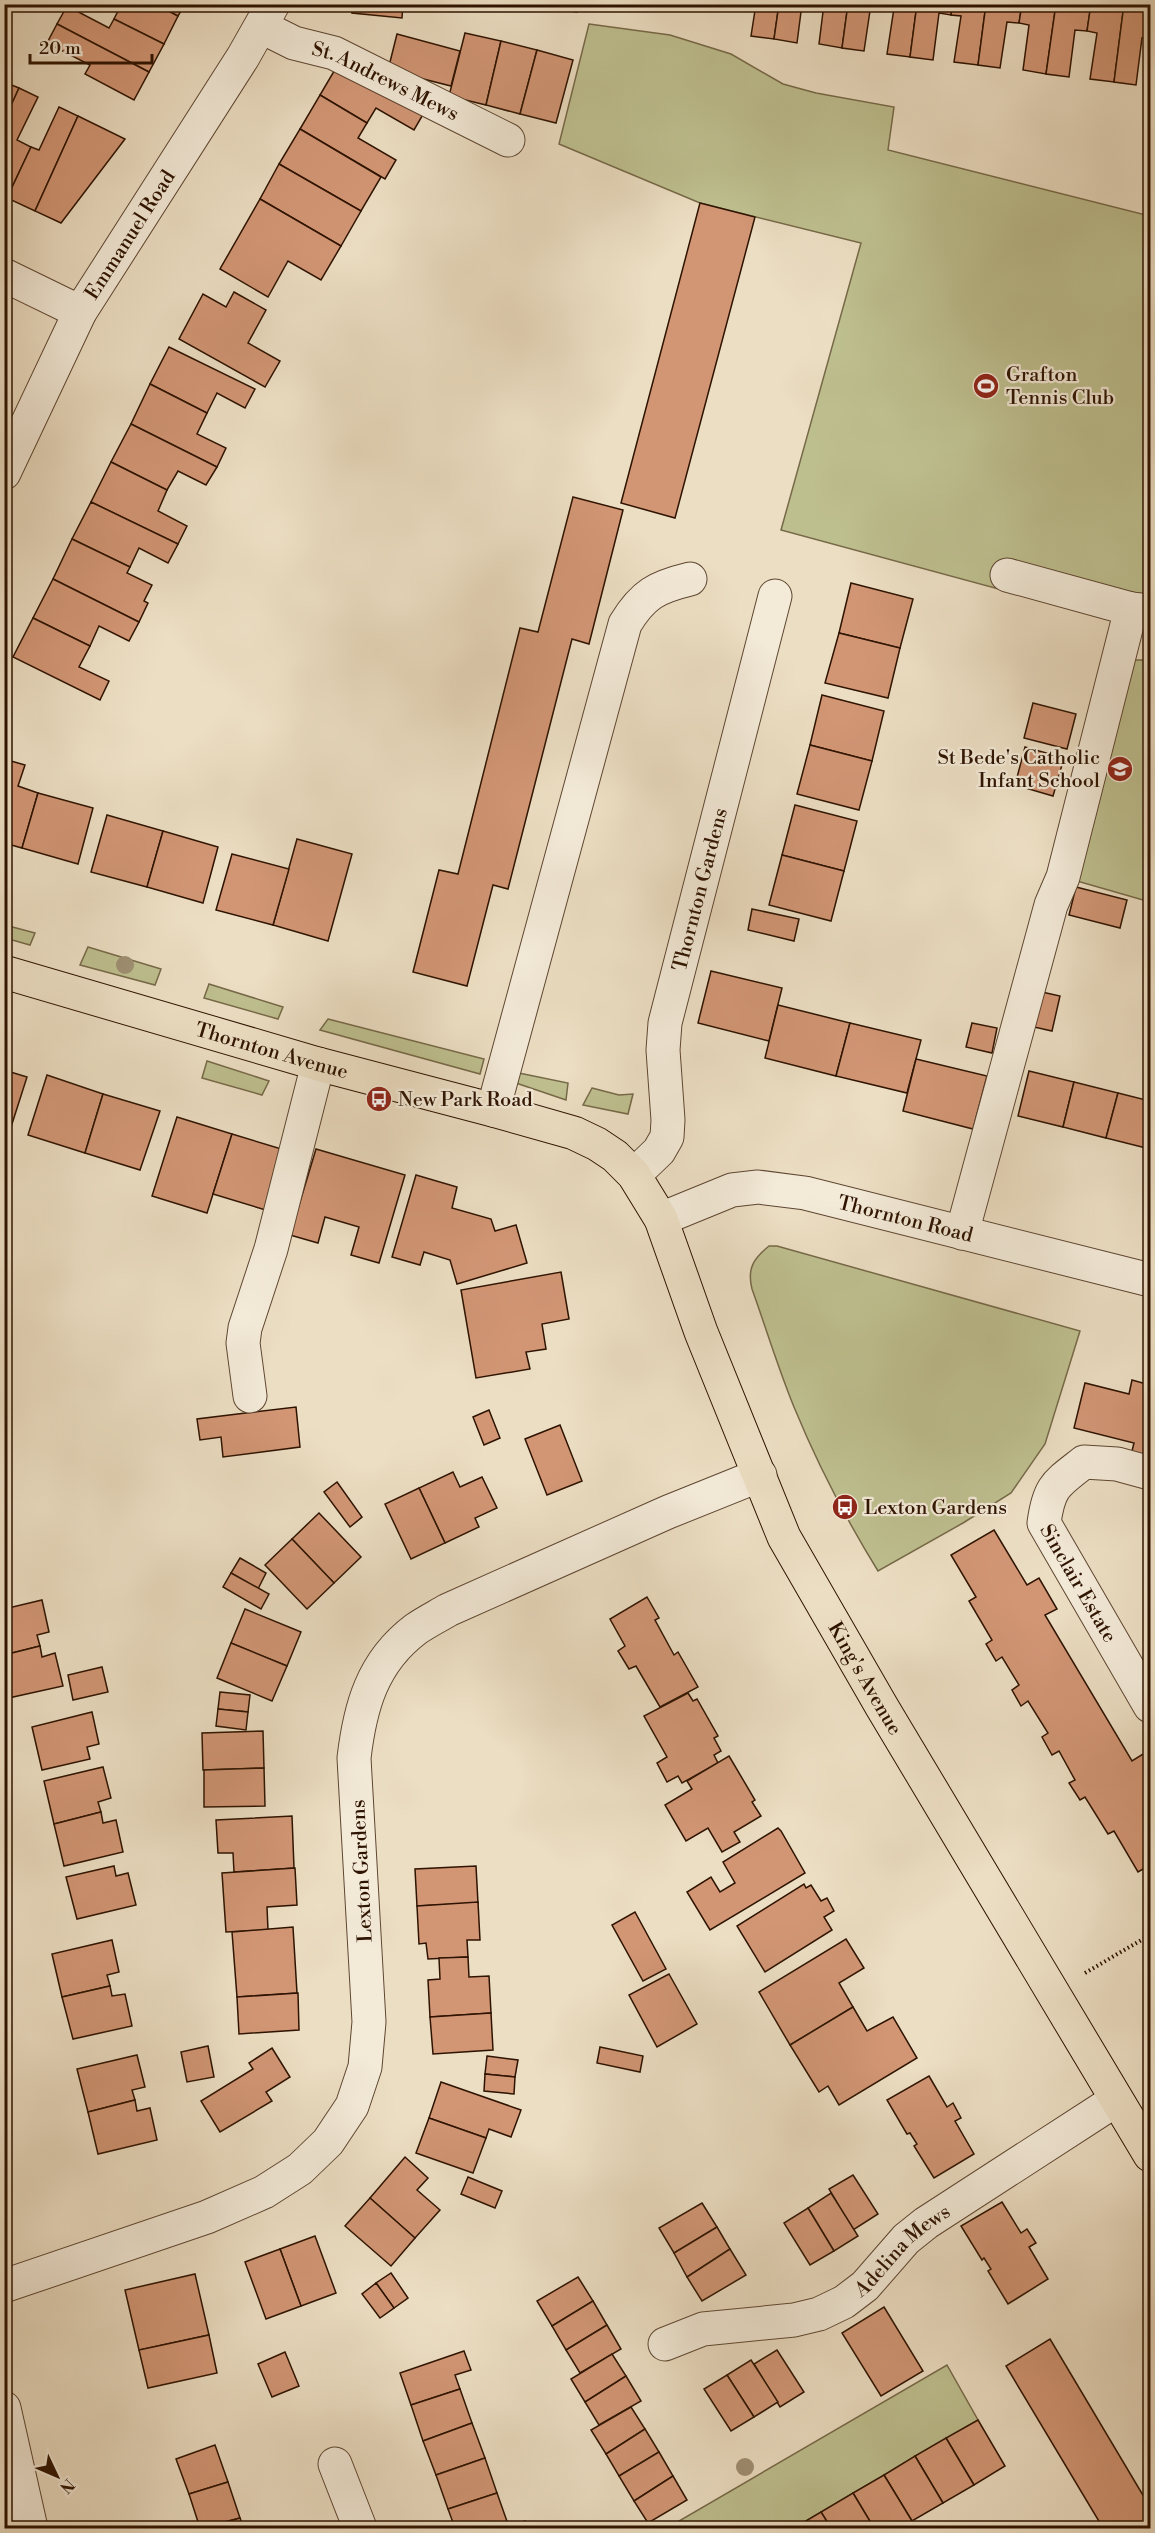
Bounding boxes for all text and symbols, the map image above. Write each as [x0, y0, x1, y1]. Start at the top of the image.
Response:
scale bar [30, 27, 152, 65]
text: 20 m [39, 37, 81, 60]
street label: St. Andrews Mews [309, 37, 463, 127]
street label: Emmanuel Road [80, 165, 182, 305]
place label: Grafton Tennis Club [1006, 363, 1114, 411]
sports icon: Grafton Tennis Club [971, 371, 1001, 401]
place label: St Bede's Catholic Infant School [937, 746, 1100, 794]
school or university icon: St Bede's Catholic Infant School [1105, 754, 1135, 784]
street label: Thornton Gardens [668, 806, 734, 974]
street label: Thornton Avenue [192, 1018, 351, 1085]
bus stop icon: New Park Road [364, 1084, 394, 1114]
place label: New Park Road [398, 1088, 533, 1113]
street label: Thornton Road [835, 1191, 976, 1249]
bus stop icon: Lexton Gardens [830, 1492, 860, 1522]
place label: Lexton Gardens [864, 1496, 1007, 1521]
street label: Sinclair Estate [1033, 1520, 1122, 1648]
street label: King's Avenue [822, 1618, 907, 1740]
street label: Lexton Gardens [346, 1799, 379, 1943]
street label: Adelina Mews [849, 2200, 955, 2304]
north arrow [27, 2446, 87, 2506]
text: N [55, 2474, 79, 2497]

